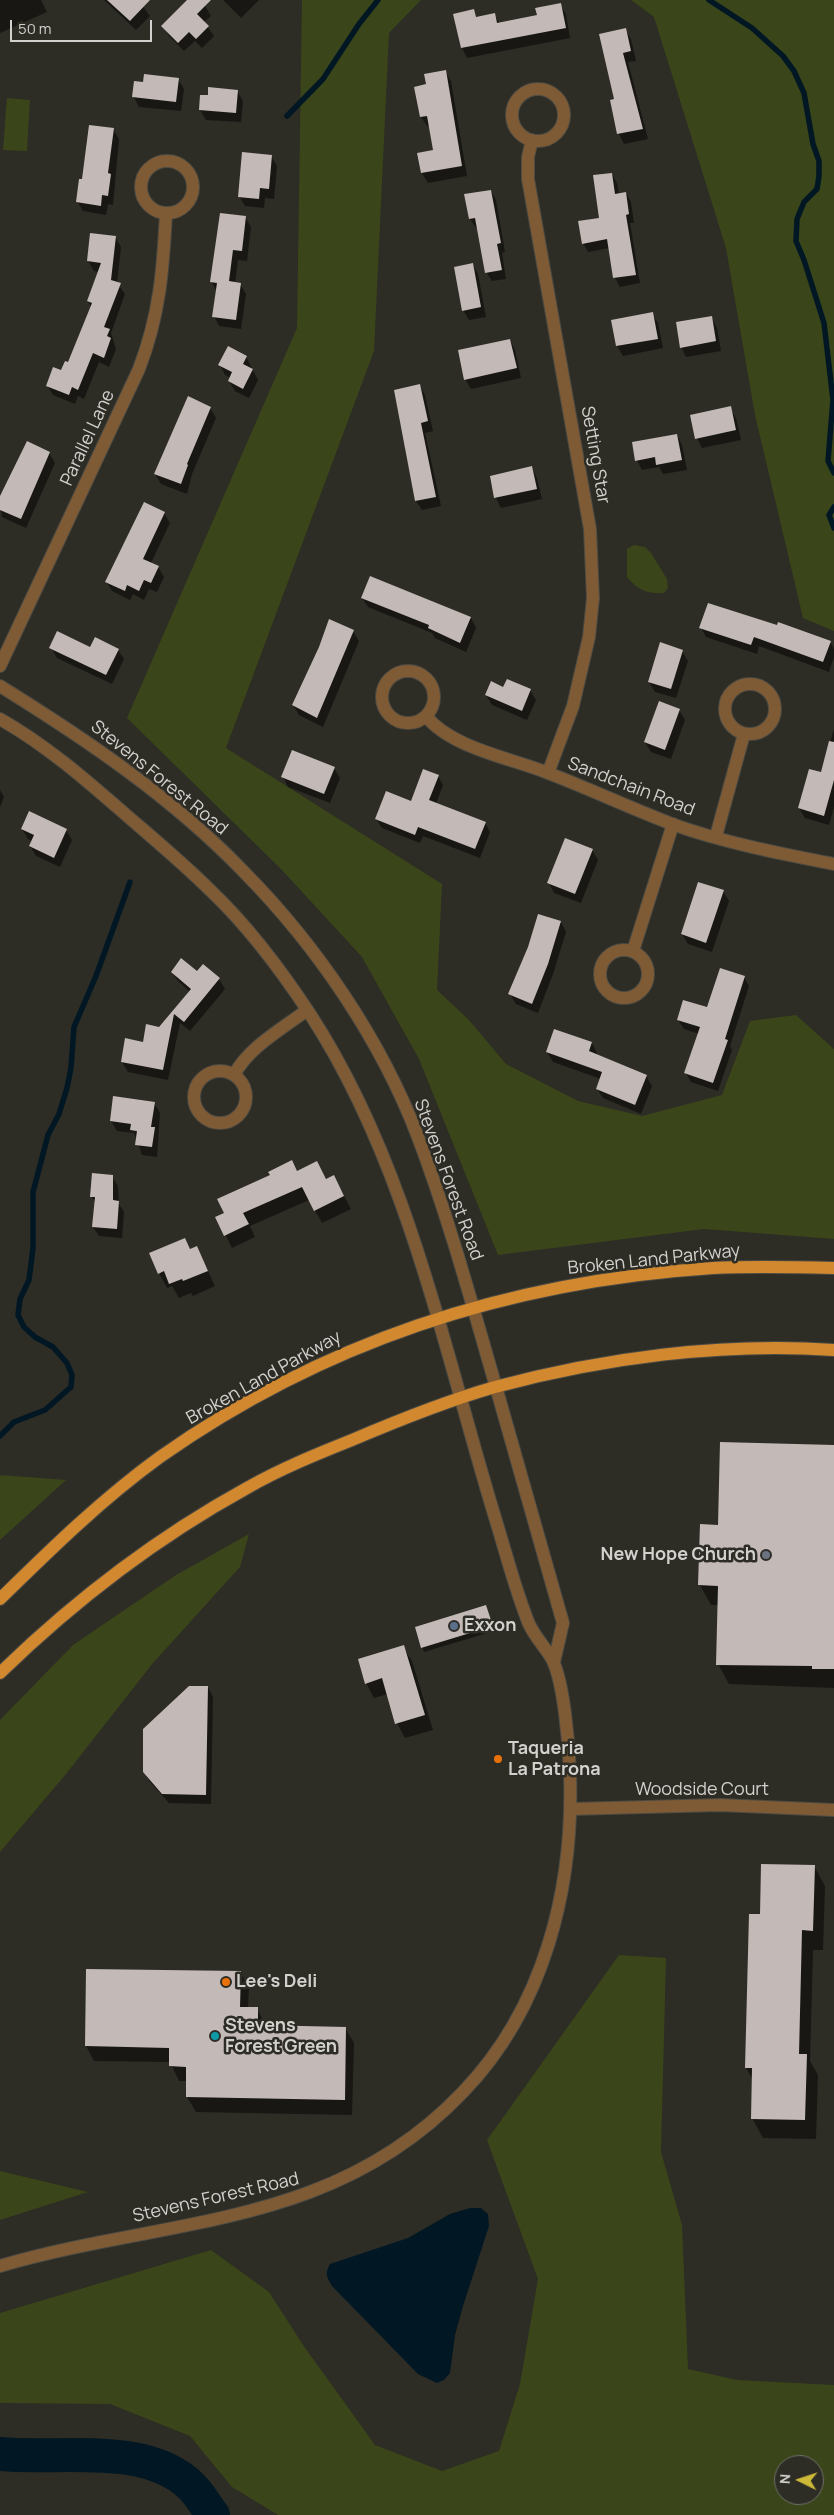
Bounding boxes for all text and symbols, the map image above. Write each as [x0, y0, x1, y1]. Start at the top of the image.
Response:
scale bar [12, 10, 155, 42]
text: 50 m [18, 18, 52, 39]
street label: Parallel Lane [56, 386, 120, 490]
street label: Setting Star [576, 404, 614, 506]
street label: Stevens Forest Road [86, 716, 232, 840]
street label: Sandchain Road [564, 753, 698, 821]
street label: Stevens Forest Road [409, 1096, 487, 1264]
street label: Broken Land Parkway [567, 1240, 741, 1280]
street label: Broken Land Parkway [183, 1327, 345, 1429]
place label: New Hope Church [600, 1544, 756, 1566]
marker: New Hope Church [760, 1549, 772, 1561]
place label: Exxon [464, 1615, 516, 1637]
marker: Exxon [448, 1620, 460, 1632]
place label: Taqueria La Patrona [508, 1738, 601, 1780]
marker: Taqueria La Patrona [492, 1753, 504, 1765]
street label: Woodside Court [635, 1779, 769, 1801]
place label: Lee's Deli [236, 1971, 317, 1993]
marker: Lee's Deli [220, 1976, 232, 1988]
place label: Stevens Forest Green [225, 2015, 337, 2058]
marker: Stevens Forest Green [209, 2030, 221, 2042]
street label: Stevens Forest Road [131, 2168, 301, 2228]
north arrow [774, 2455, 824, 2505]
text: N [775, 2473, 794, 2485]

